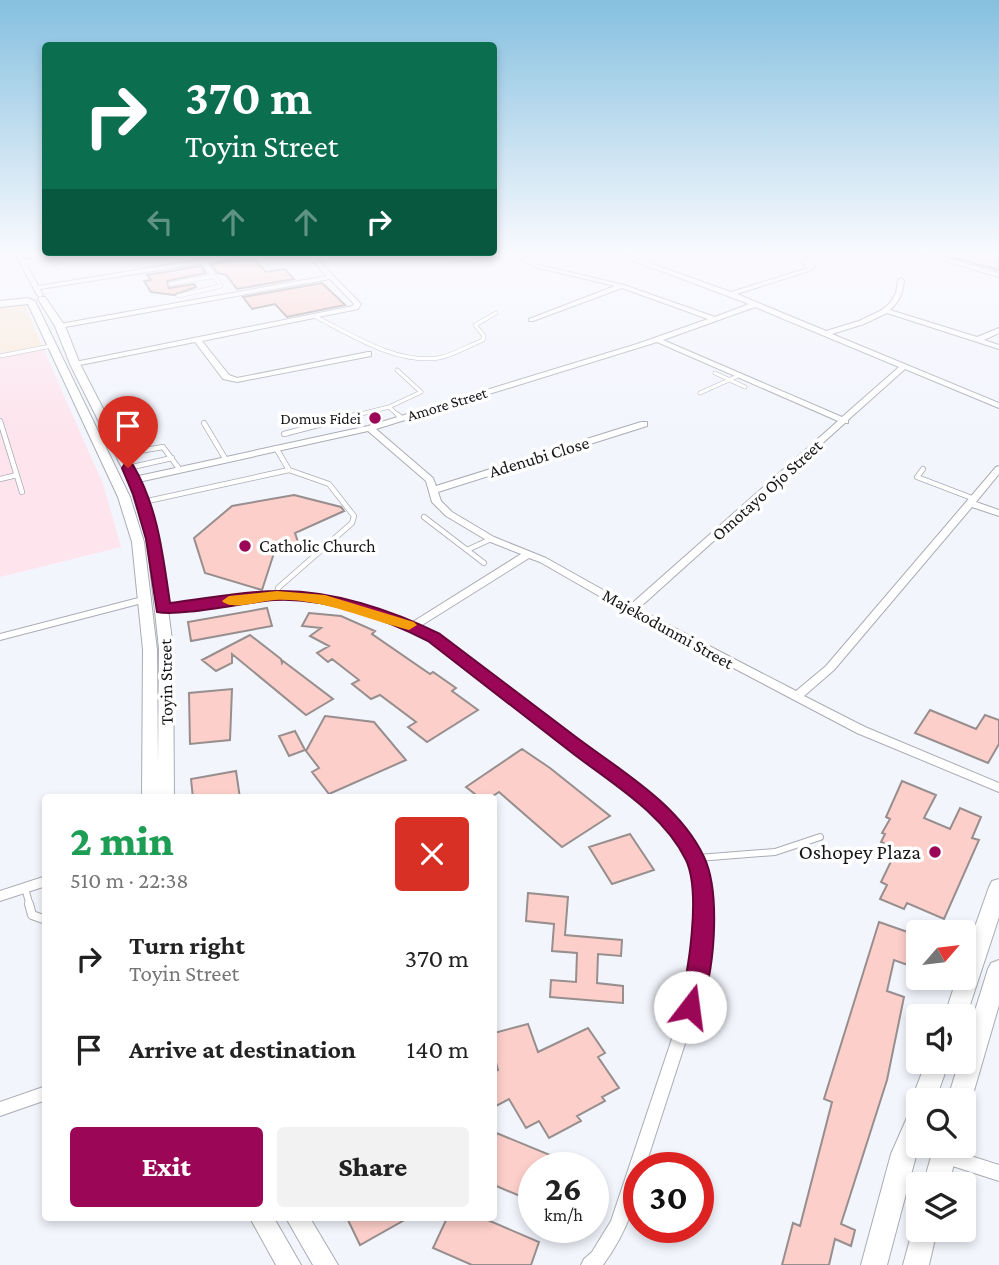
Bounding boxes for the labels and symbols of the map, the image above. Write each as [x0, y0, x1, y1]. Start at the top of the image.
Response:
street label: Amore Street [405, 384, 490, 424]
pin [98, 396, 158, 468]
place label: Domus Fidei [280, 410, 361, 427]
marker: Domus Fidei [367, 410, 383, 426]
street label: Adenubi Close [487, 432, 591, 482]
street label: Omotayo Ojo Street [708, 435, 828, 545]
place label: Catholic Church [259, 536, 376, 556]
marker: Catholic Church [237, 538, 253, 554]
street label: Majekodunmi Street [599, 585, 738, 675]
street label: Toyin Street [155, 638, 177, 725]
place label: Oshopey Plaza [799, 840, 921, 864]
marker: Oshopey Plaza [927, 844, 943, 860]
north arrow [906, 920, 976, 990]
position arrow [653, 970, 727, 1044]
speed limit sign: 30 [623, 1152, 714, 1243]

